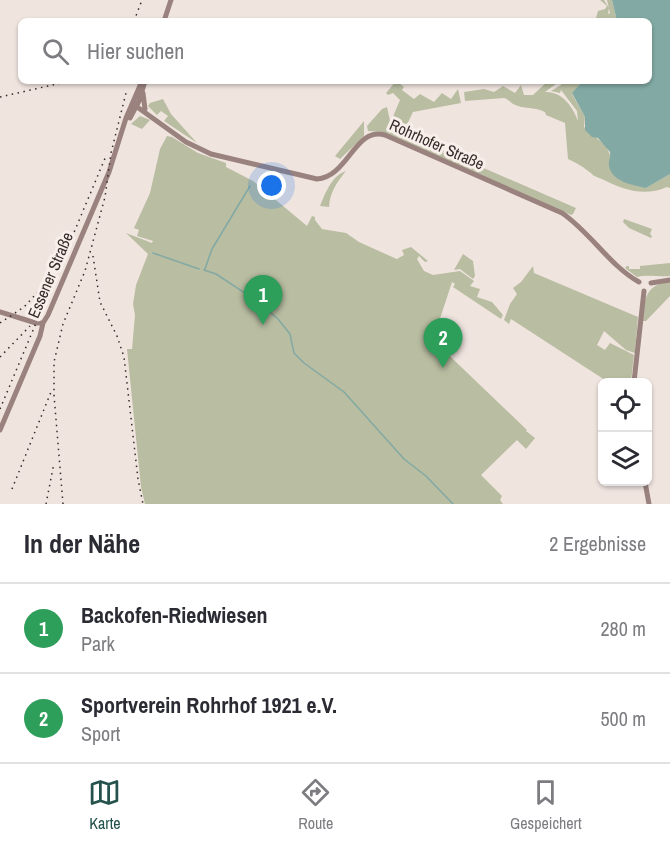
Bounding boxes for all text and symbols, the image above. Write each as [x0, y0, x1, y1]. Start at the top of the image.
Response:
search box [18, 18, 652, 84]
icon: search [39, 35, 72, 68]
text: Hier suchen [87, 36, 184, 66]
street label: Rohrhofer Straße [386, 113, 488, 175]
your location [257, 171, 286, 200]
street label: Essener Straße [22, 229, 78, 321]
pin: 1 [244, 276, 282, 325]
pin: 2 [424, 318, 462, 368]
map controls [598, 378, 652, 486]
button: locate [598, 378, 652, 432]
button: layers [598, 432, 652, 486]
text: In der Nähe [24, 526, 140, 561]
text: 2 Ergebnisse [549, 530, 646, 557]
text: Backofen-Riedwiesen [81, 600, 267, 630]
text: 1 [39, 615, 48, 642]
text: 280 m [600, 615, 646, 642]
text: Park [81, 630, 115, 657]
text: Sportverein Rohrhof 1921 e.V. [81, 690, 337, 720]
text: 2 [39, 705, 48, 732]
text: 500 m [600, 705, 646, 732]
text: Sport [81, 720, 120, 747]
tab: Karte [88, 776, 121, 834]
tab: Route [298, 776, 333, 834]
tab: Gespeichert [510, 776, 582, 834]

